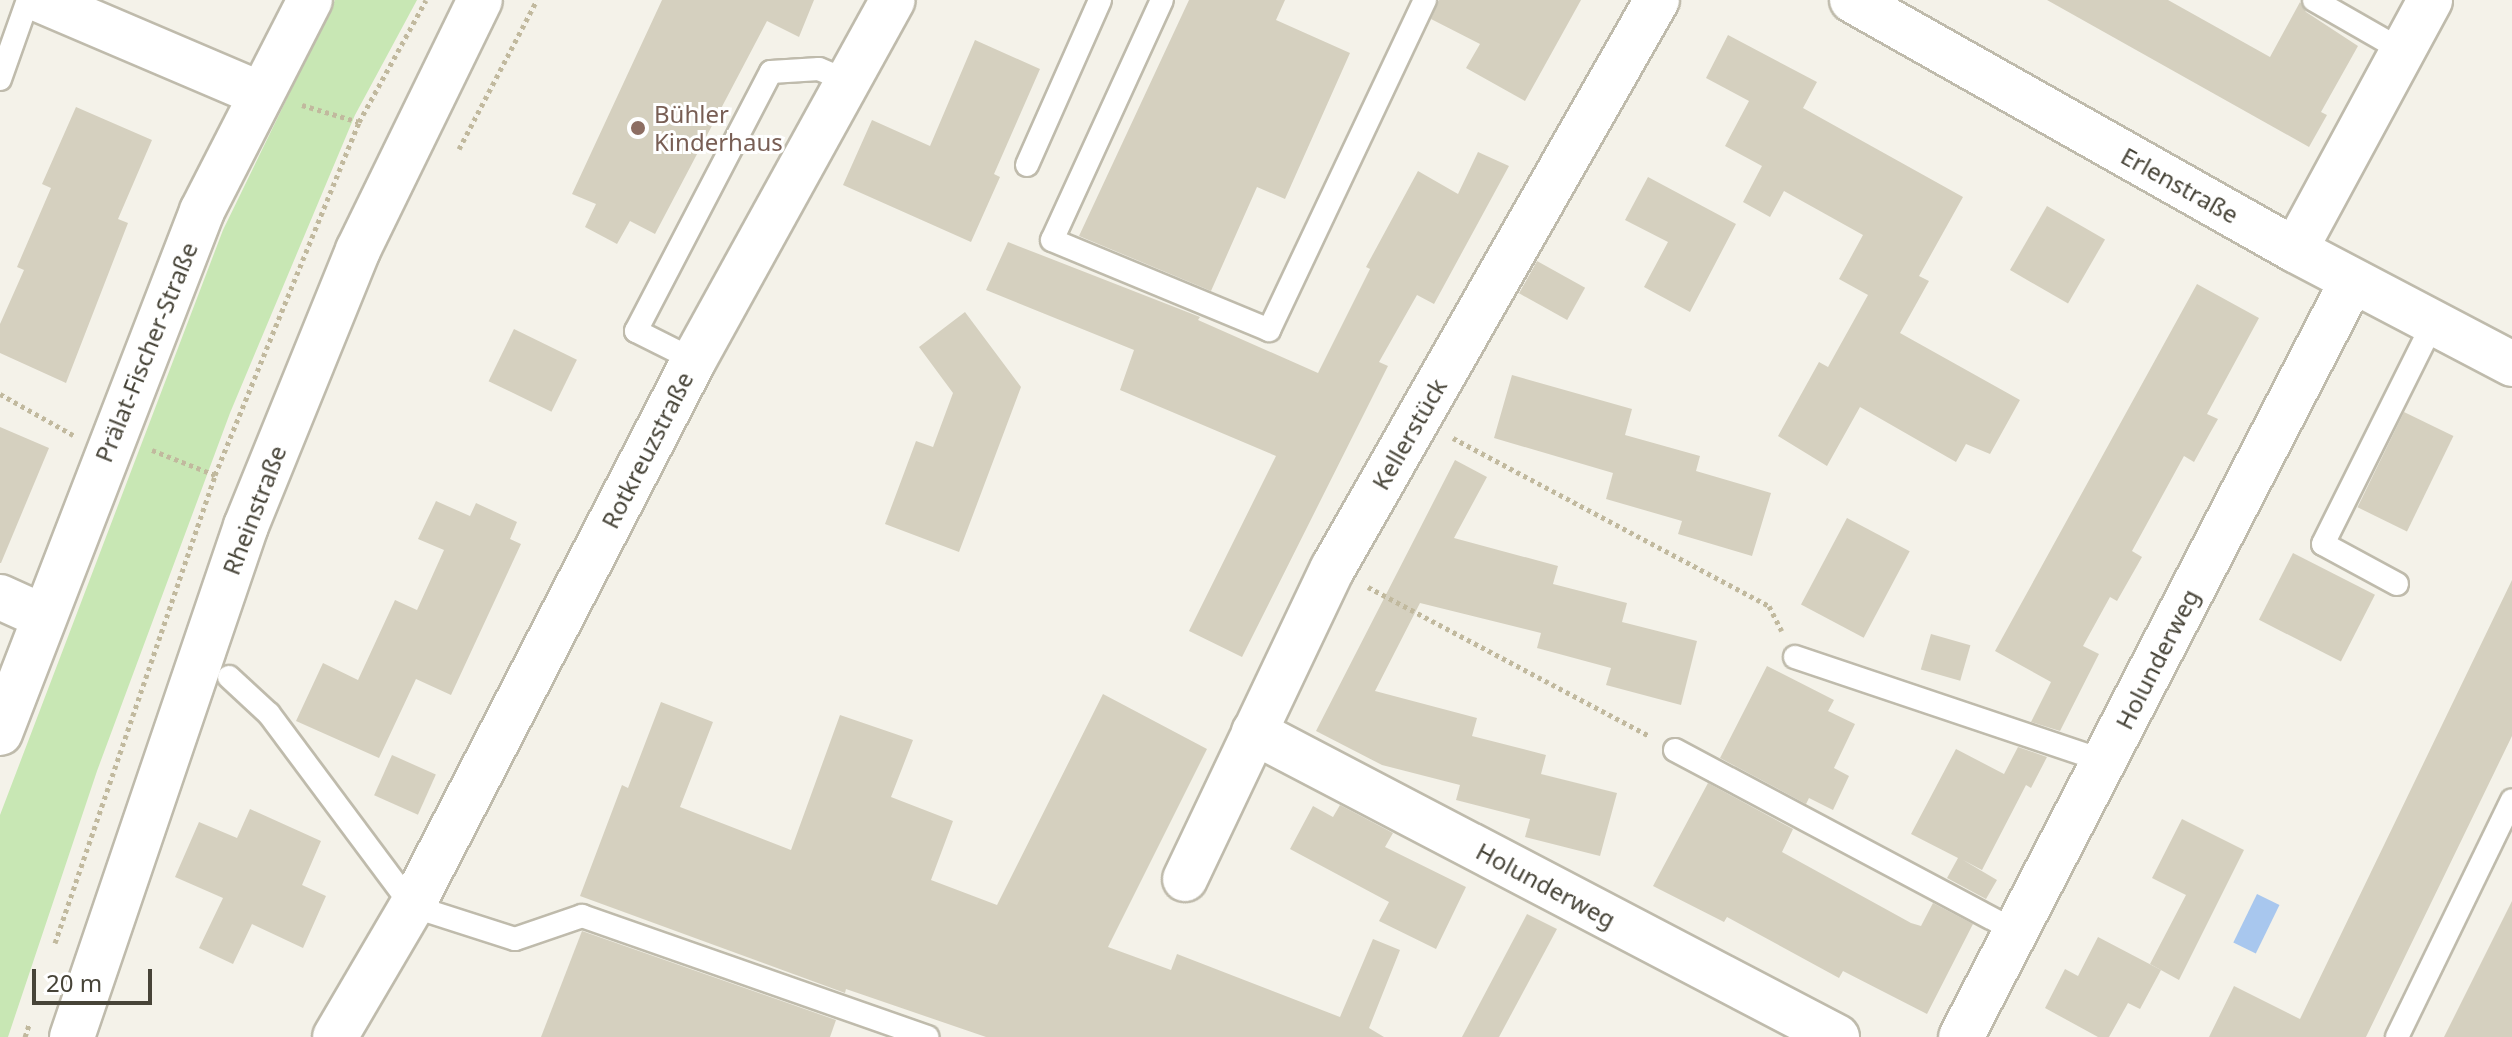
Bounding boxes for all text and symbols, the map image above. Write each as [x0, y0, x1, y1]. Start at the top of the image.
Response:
place label: Bühler Kinderhaus [654, 100, 783, 156]
marker: Bühler Kinderhaus [629, 119, 647, 137]
street label: Erlenstraße [2116, 141, 2244, 229]
street label: Prälat-Fischer-Straße [89, 238, 203, 466]
street label: Rotkreuzstraße [595, 367, 699, 533]
street label: Kellerstück [1366, 373, 1452, 495]
street label: Rheinstraße [216, 441, 292, 579]
street label: Holunderweg [2109, 584, 2205, 734]
street label: Holunderweg [1471, 836, 1621, 934]
scale bar [36, 953, 156, 1003]
text: 20 m [46, 966, 102, 999]

